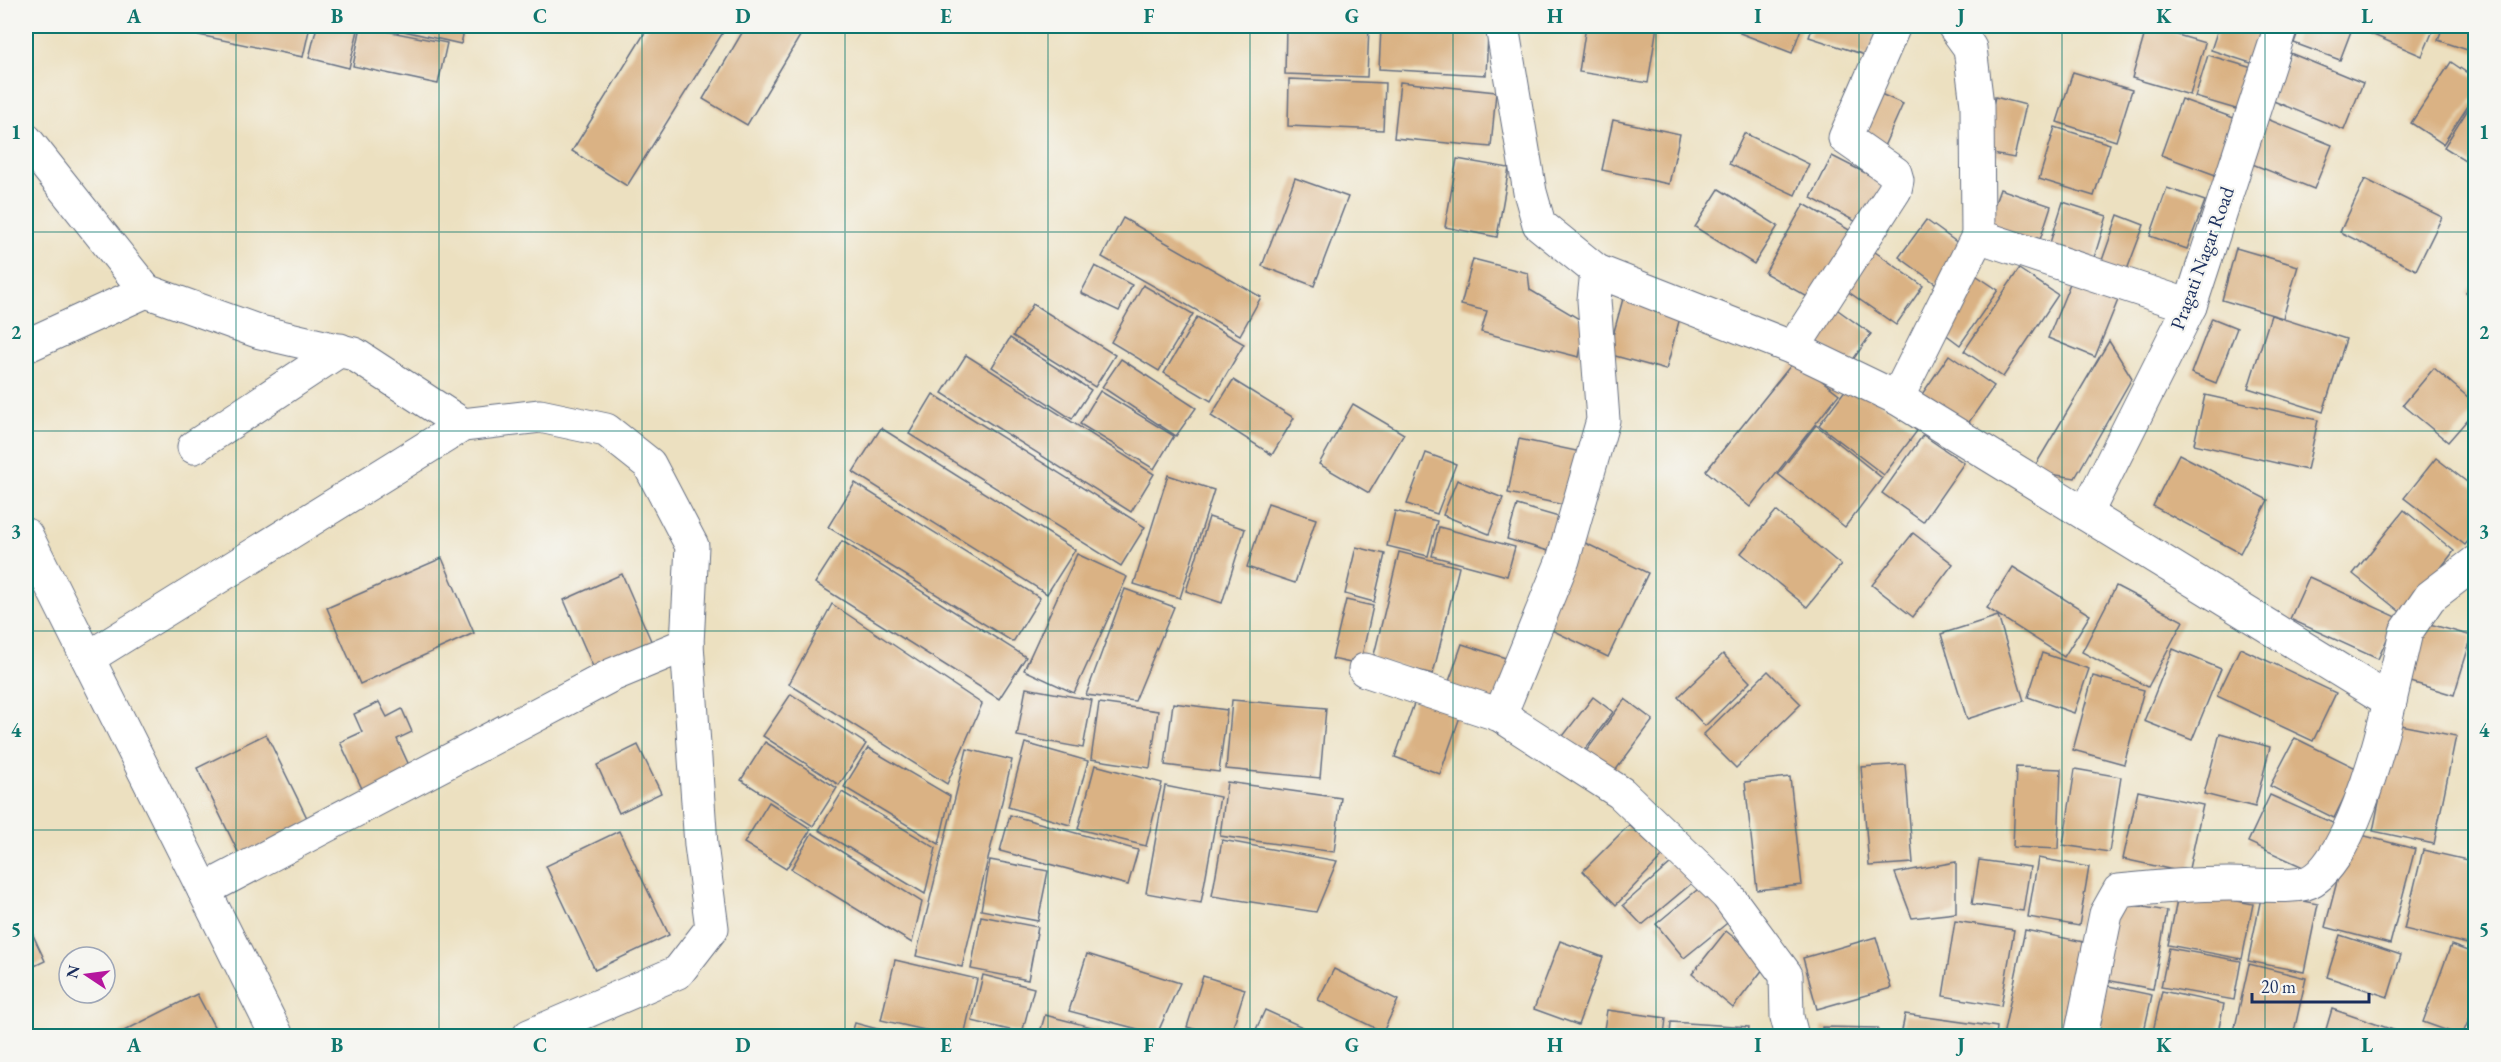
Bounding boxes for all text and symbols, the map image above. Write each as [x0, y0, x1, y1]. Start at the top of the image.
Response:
text: A [126, 3, 142, 29]
text: B [331, 3, 343, 29]
text: C [533, 3, 547, 29]
text: D [735, 3, 751, 29]
text: E [940, 3, 952, 29]
text: F [1144, 3, 1155, 29]
text: G [1345, 3, 1359, 29]
text: H [1547, 3, 1563, 29]
text: I [1754, 3, 1762, 29]
text: J [1955, 3, 1965, 29]
text: K [2156, 3, 2172, 29]
text: L [2361, 3, 2373, 29]
text: 1 [11, 119, 21, 145]
text: 1 [2479, 119, 2489, 145]
street label: Pragati Nagar Road [2164, 182, 2240, 333]
text: 2 [11, 319, 22, 345]
text: 2 [2479, 319, 2490, 345]
text: 3 [11, 518, 21, 544]
text: 3 [2479, 518, 2489, 544]
text: 4 [11, 717, 22, 743]
text: 4 [2479, 717, 2490, 743]
text: 5 [11, 916, 21, 942]
text: 5 [2479, 916, 2489, 942]
north arrow [57, 945, 117, 1005]
text: N [61, 963, 85, 980]
scale bar [2252, 966, 2369, 1004]
text: 20 m [2261, 975, 2296, 998]
text: A [126, 1032, 142, 1058]
text: B [331, 1032, 343, 1058]
text: C [533, 1032, 547, 1058]
text: D [735, 1032, 751, 1058]
text: E [940, 1032, 952, 1058]
text: F [1144, 1032, 1155, 1058]
text: G [1345, 1032, 1359, 1058]
text: H [1547, 1032, 1563, 1058]
text: I [1754, 1032, 1762, 1058]
text: J [1955, 1032, 1965, 1058]
text: K [2156, 1032, 2172, 1058]
text: L [2361, 1032, 2373, 1058]

